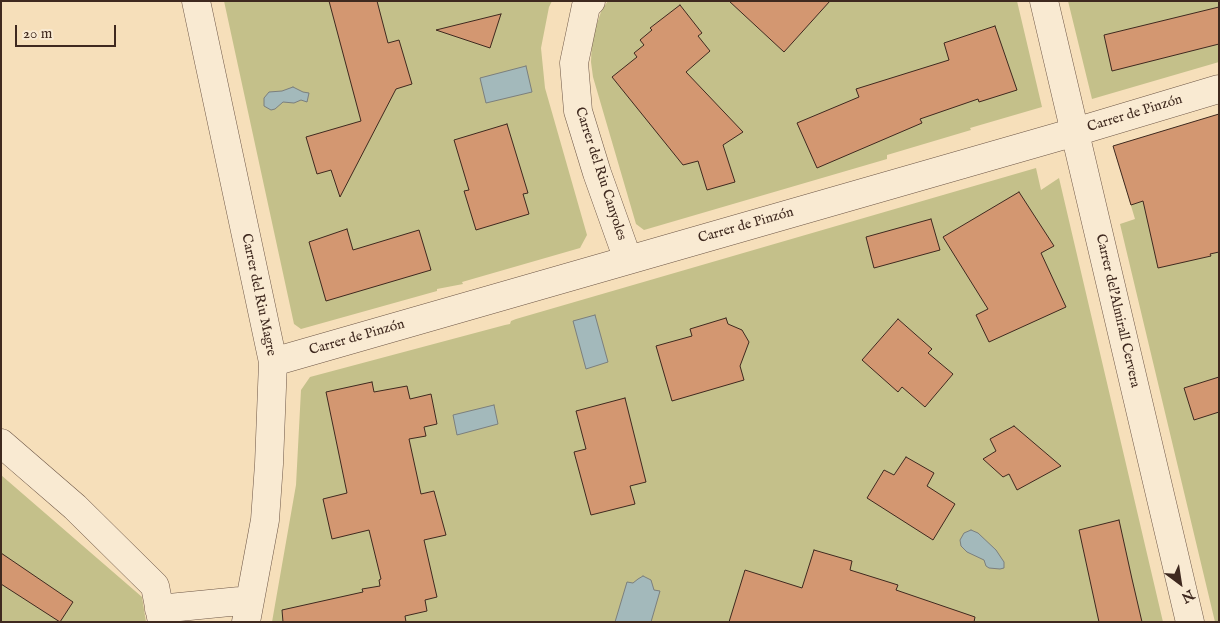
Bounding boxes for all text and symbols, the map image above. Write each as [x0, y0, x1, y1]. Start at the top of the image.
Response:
scale bar [18, 15, 119, 47]
text: 20 m [23, 24, 52, 43]
street label: Carrer de Pinzón [1085, 92, 1185, 136]
street label: Carrer del Riu Canyoles [571, 105, 629, 243]
street label: Carrer de Pinzón [696, 204, 796, 248]
street label: Carrer del Riu Magre [237, 232, 279, 358]
street label: Carrer del'Almirall Cervera [1091, 233, 1143, 389]
street label: Carrer de Pinzón [307, 316, 407, 360]
north arrow [1155, 558, 1205, 608]
text: N [1178, 585, 1198, 607]

